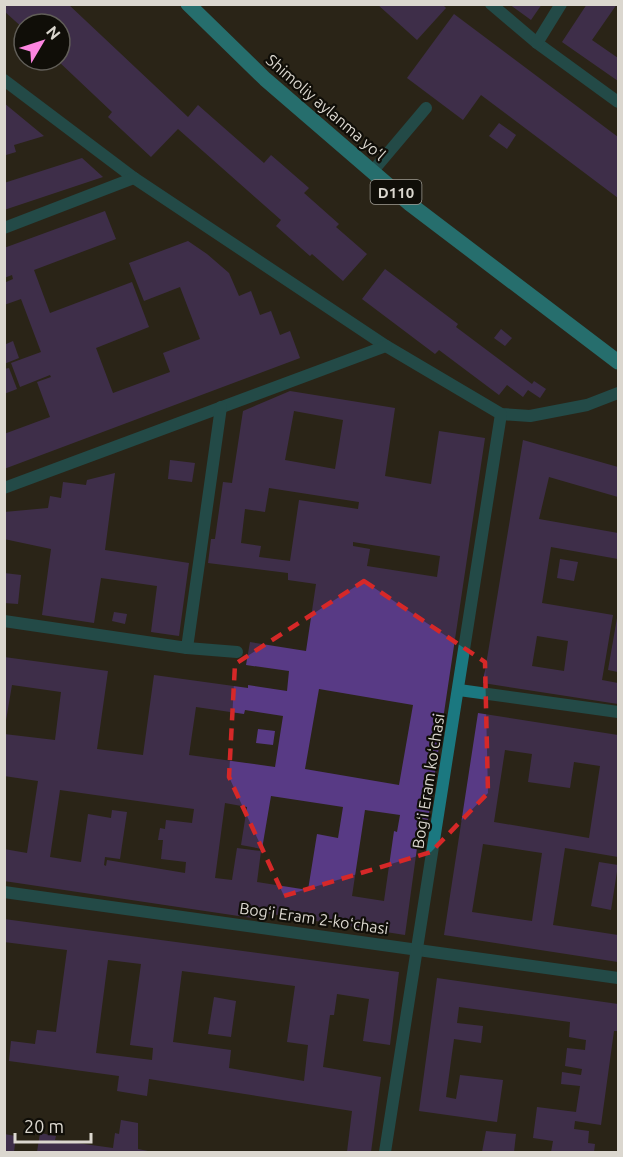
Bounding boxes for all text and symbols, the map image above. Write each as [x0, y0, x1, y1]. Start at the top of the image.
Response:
north arrow [12, 12, 72, 72]
text: N [43, 22, 64, 43]
street label: Shimoliy aylanma yoʻl [263, 50, 389, 164]
road number: D110 [370, 180, 422, 204]
street label: Bogʻi Eram koʻchasi [408, 712, 448, 850]
street label: Bogʻi Eram 2-koʻchasi [238, 899, 390, 937]
scale bar [15, 1106, 92, 1144]
text: 20 m [24, 1116, 64, 1136]

